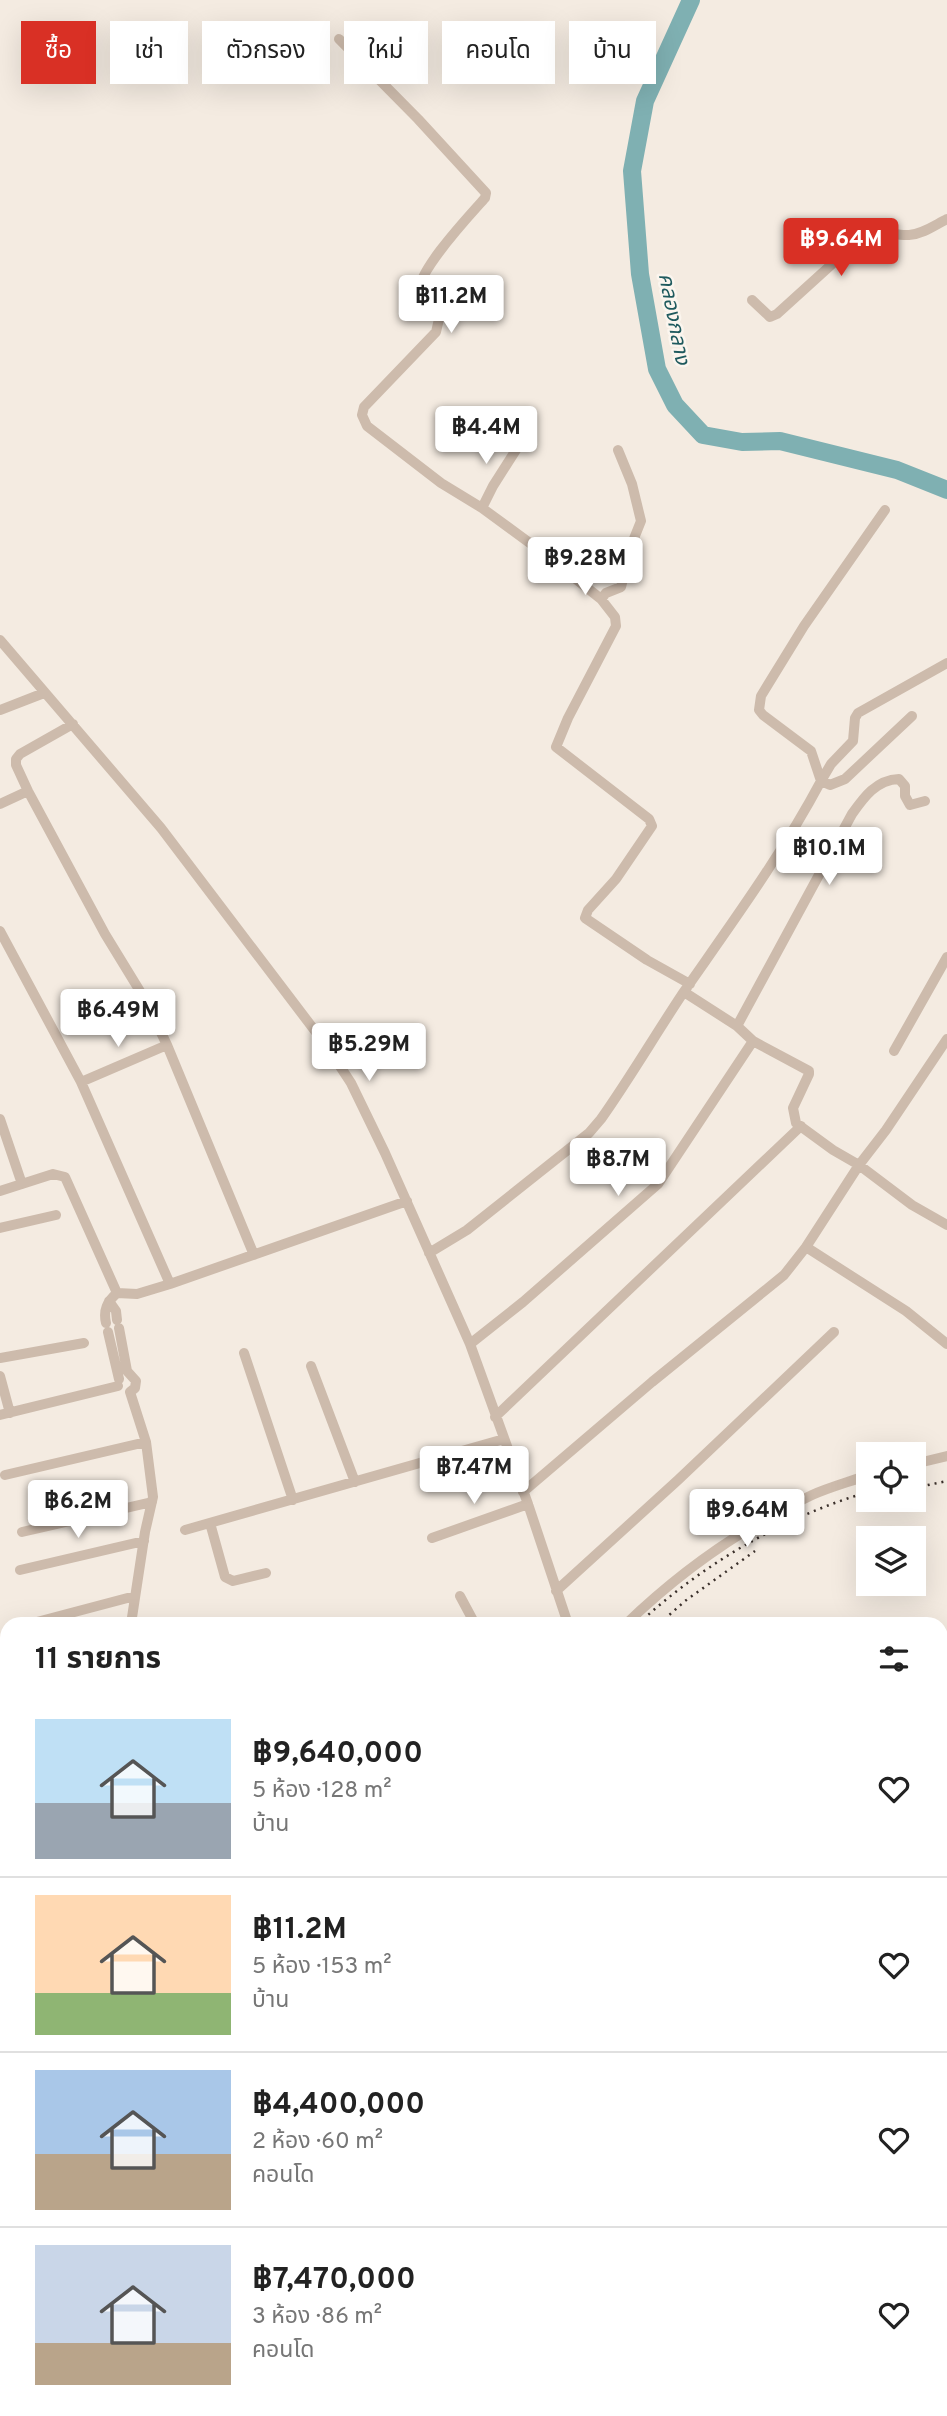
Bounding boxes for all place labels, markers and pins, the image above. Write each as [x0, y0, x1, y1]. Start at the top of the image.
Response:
pin: ฿9.64M [784, 218, 898, 278]
pin: ฿11.2M [394, 276, 508, 335]
pin: ฿4.4M [437, 406, 535, 466]
pin: ฿9.28M [528, 538, 642, 597]
pin: ฿10.1M [772, 828, 886, 887]
pin: ฿6.49M [61, 990, 175, 1049]
pin: ฿5.29M [312, 1024, 426, 1083]
pin: ฿8.7M [569, 1138, 667, 1198]
pin: ฿7.47M [417, 1446, 531, 1506]
pin: ฿6.2M [29, 1480, 127, 1540]
pin: ฿9.64M [690, 1490, 804, 1549]

